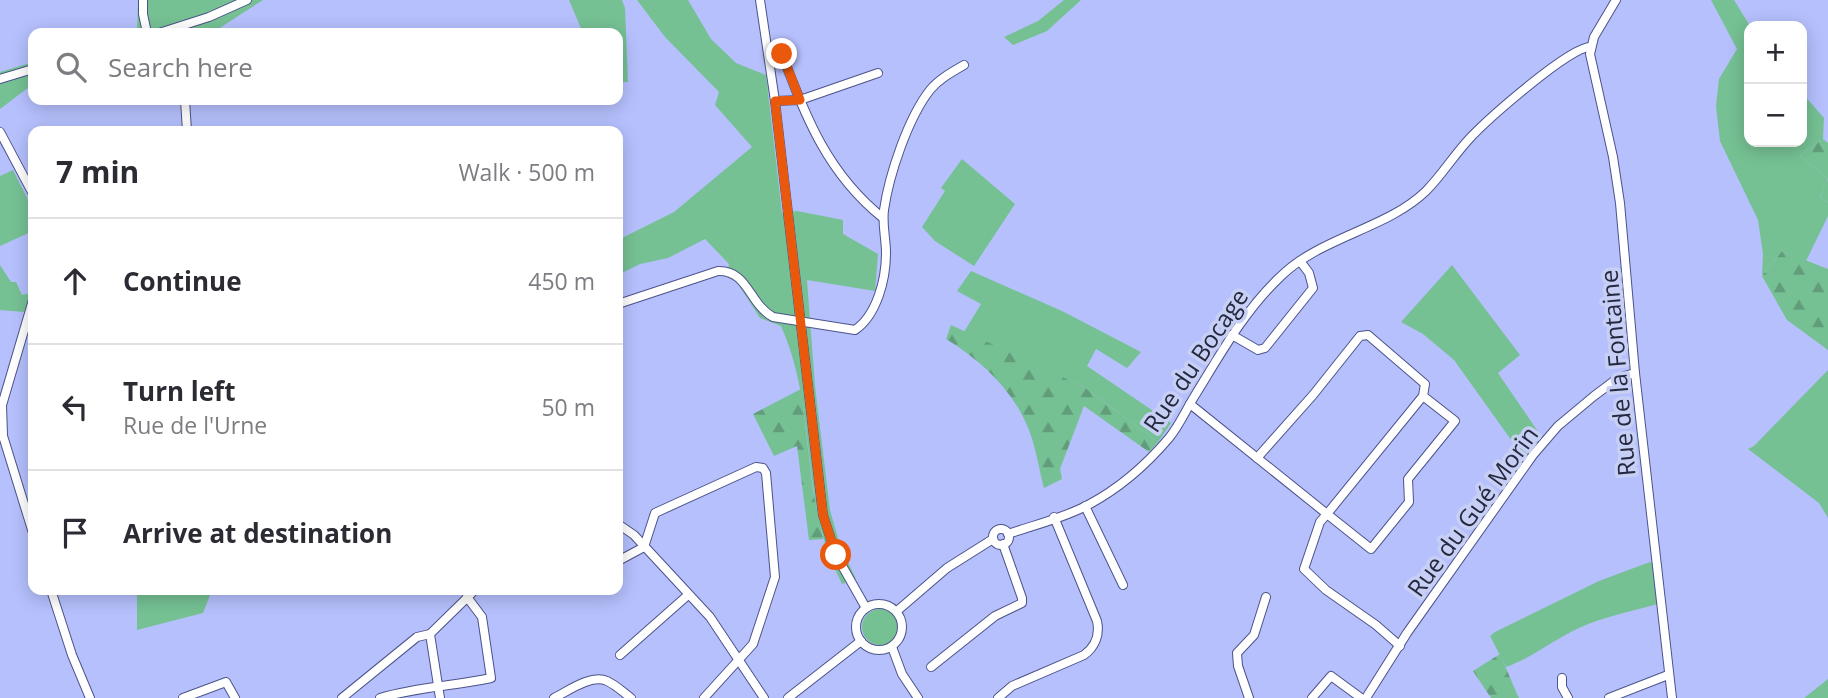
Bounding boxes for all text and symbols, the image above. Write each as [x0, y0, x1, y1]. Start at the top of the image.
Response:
map controls [1744, 21, 1807, 147]
button: + [1744, 21, 1807, 84]
search box [28, 28, 623, 105]
route end [766, 38, 797, 69]
icon: search [52, 48, 90, 86]
text: Search here [108, 49, 253, 85]
button: − [1744, 84, 1807, 147]
text: 7 min [56, 151, 139, 192]
text: Walk · 500 m [458, 156, 595, 188]
icon: ahead [56, 262, 94, 300]
text: Continue [123, 263, 242, 299]
text: 450 m [528, 265, 595, 297]
street label: Rue de la Fontaine [1592, 268, 1642, 478]
street label: Rue du Bocage [1135, 282, 1255, 438]
text: Turn left [123, 373, 235, 409]
icon: left [56, 388, 94, 426]
text: 50 m [541, 391, 595, 423]
text: Rue de l'Urne [123, 409, 267, 441]
street label: Rue du Gué Morin [1399, 419, 1545, 603]
icon: arrive [56, 514, 94, 552]
text: Arrive at destination [123, 515, 392, 551]
route start [820, 539, 851, 570]

